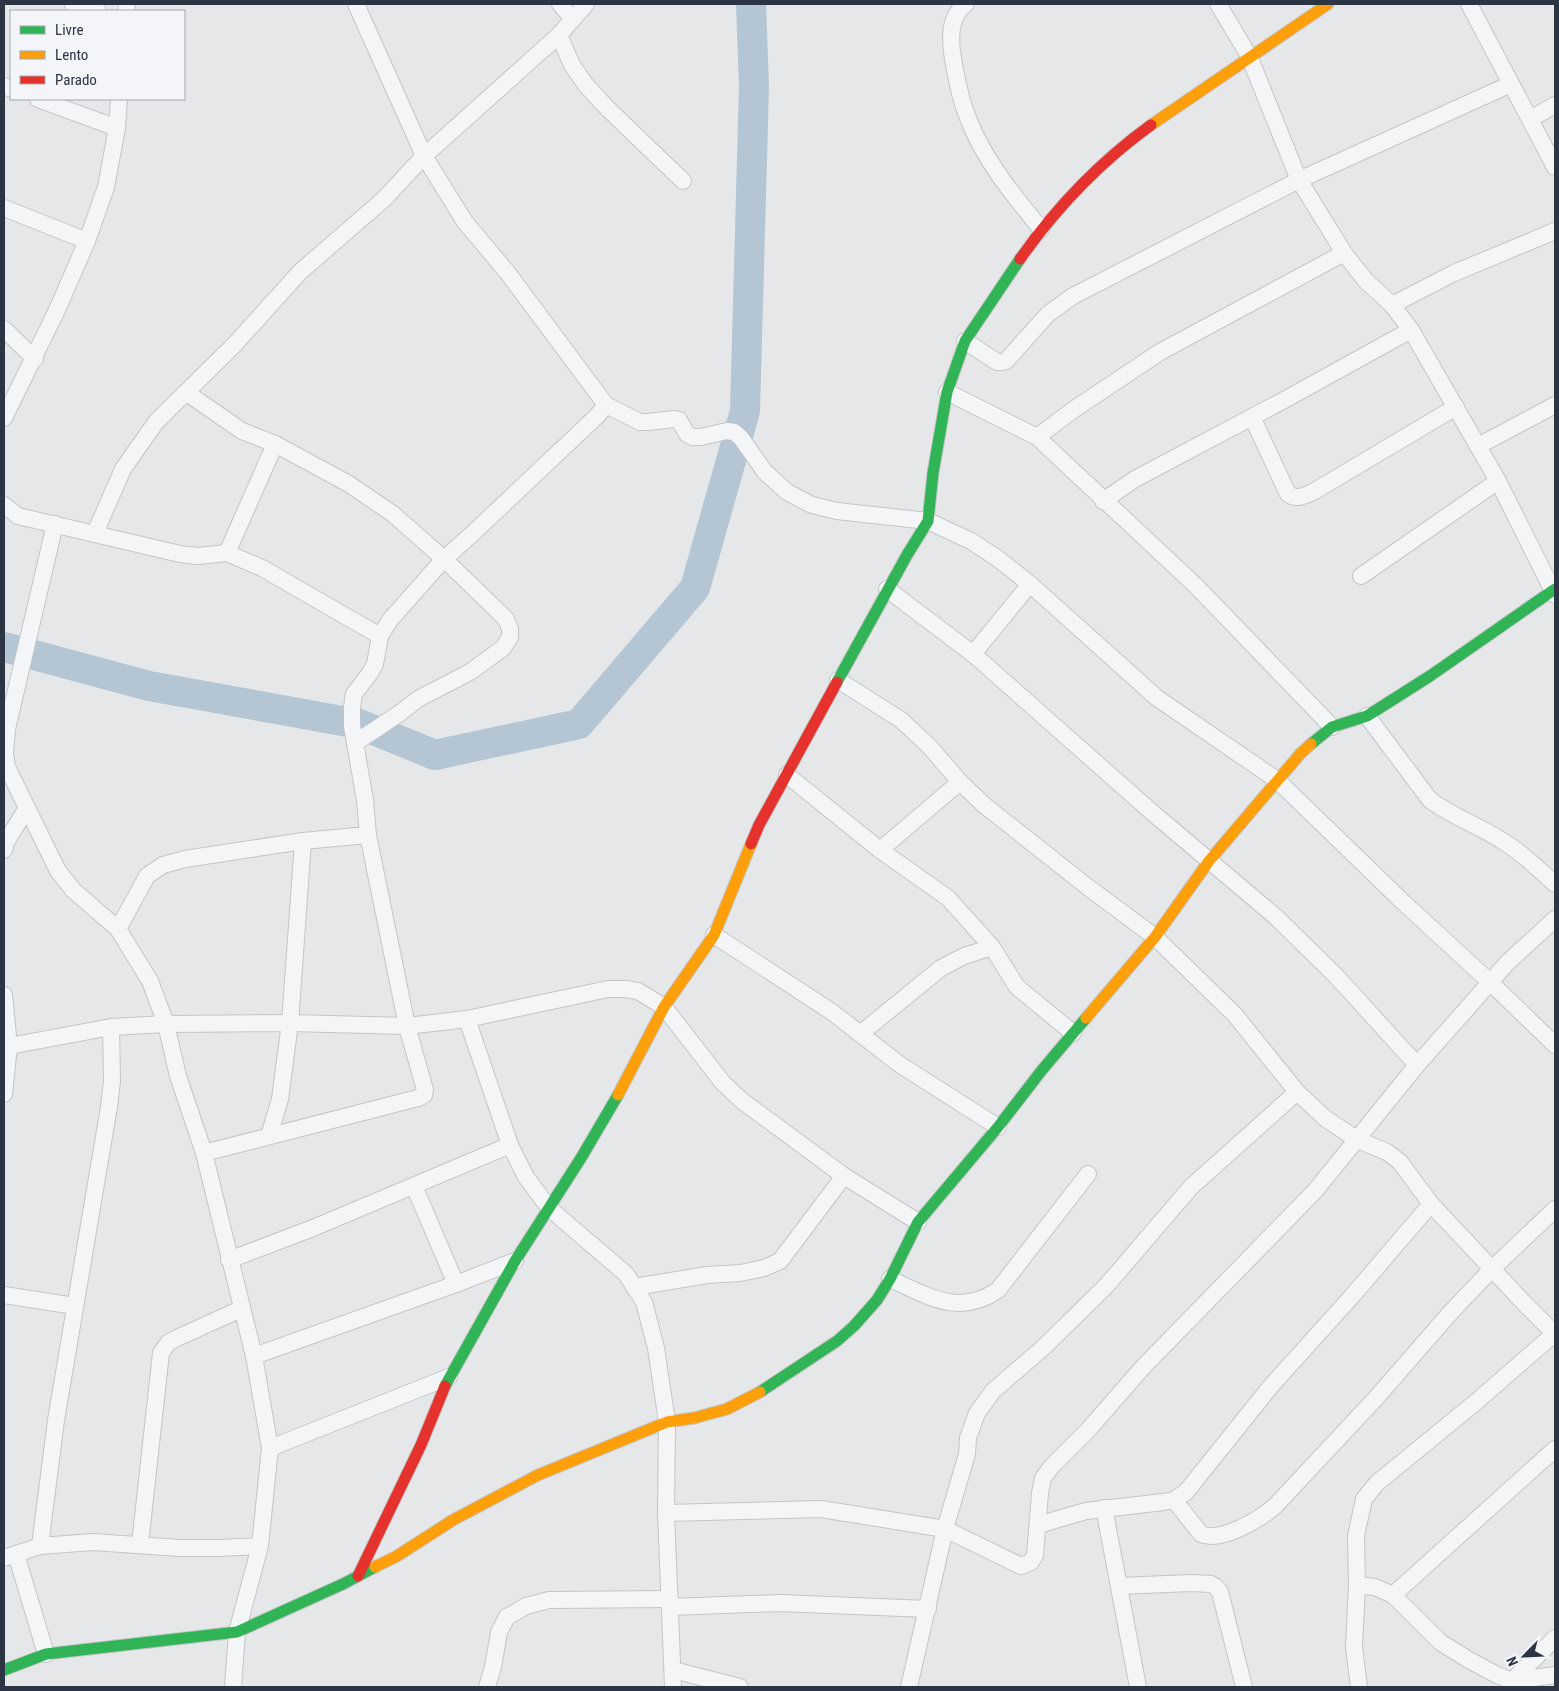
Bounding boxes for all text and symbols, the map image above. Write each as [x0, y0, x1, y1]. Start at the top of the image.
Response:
legend [10, 10, 185, 100]
text: Livre [55, 21, 83, 39]
text: Lento [55, 46, 88, 64]
text: Parado [55, 71, 97, 89]
north arrow [1499, 1631, 1549, 1681]
text: N [1503, 1654, 1521, 1668]

